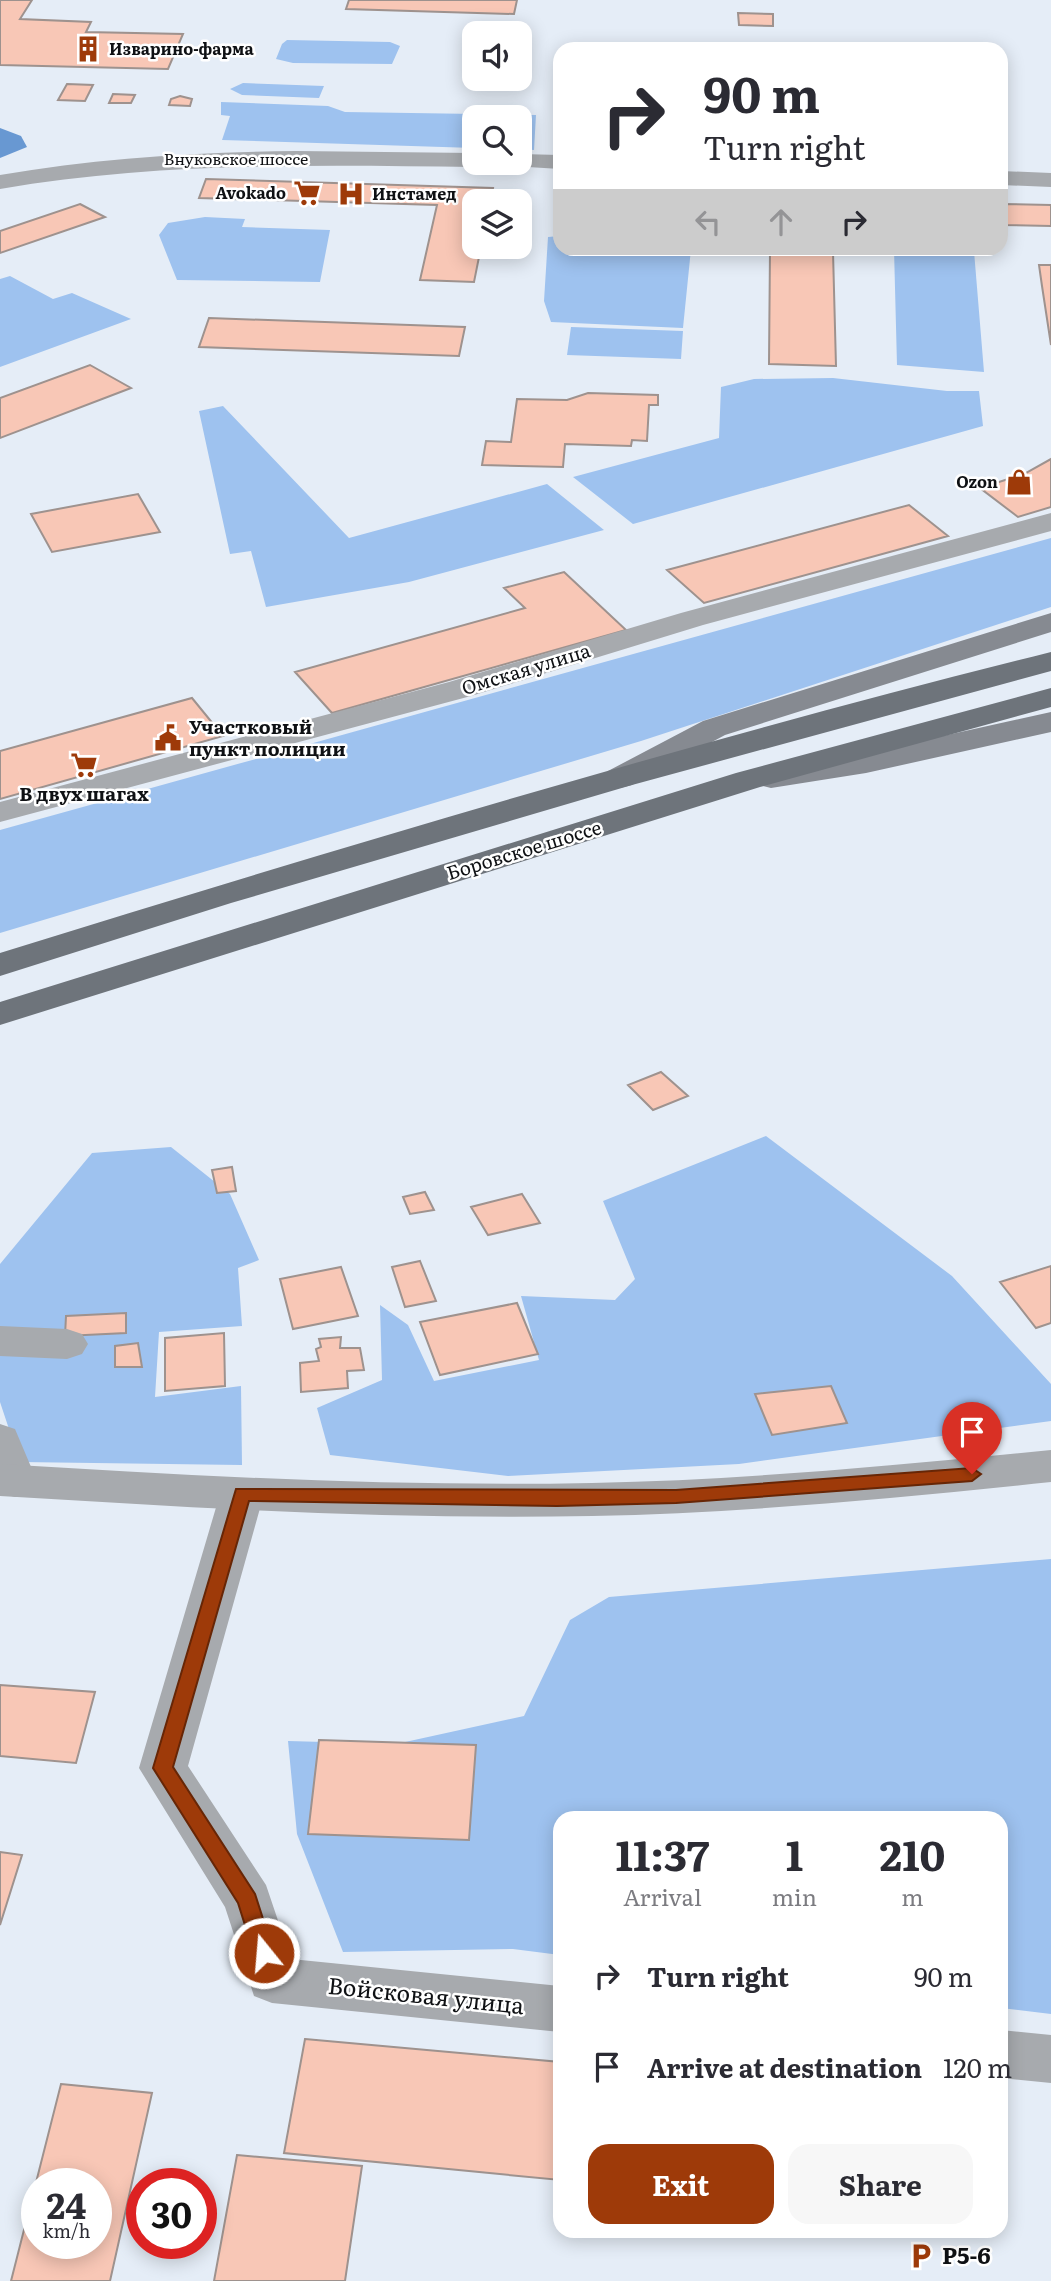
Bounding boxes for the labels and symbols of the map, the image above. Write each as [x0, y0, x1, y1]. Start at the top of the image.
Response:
building icon: Изварино-фарма [73, 34, 103, 64]
place label: Изварино-фарма [109, 36, 255, 60]
street label: Внуковское шоссе [164, 146, 308, 170]
supermarket icon: Avokado [292, 178, 322, 208]
hospital icon: Инстамед [336, 179, 366, 209]
place label: Avokado [216, 180, 286, 204]
place label: Инстамед [372, 181, 456, 205]
shop icon: Ozon [1004, 467, 1034, 497]
place label: Ozon [956, 469, 998, 493]
street label: Омская улица [458, 635, 594, 701]
place label: Участковый пункт полиции [189, 712, 346, 762]
public building icon: Участковый пункт полиции [153, 723, 183, 753]
supermarket icon: В двух шагах [69, 750, 99, 780]
place label: В двух шагах [19, 779, 149, 807]
street label: Боровское шоссе [443, 812, 605, 886]
pin [942, 1402, 1002, 1474]
position arrow [227, 1916, 301, 1990]
street label: Войсковая улица [326, 1967, 527, 2021]
speed limit sign: 30 [126, 2168, 217, 2259]
place label: Р5-6 [942, 2237, 991, 2271]
parking icon: Р5-6 [906, 2241, 936, 2271]

